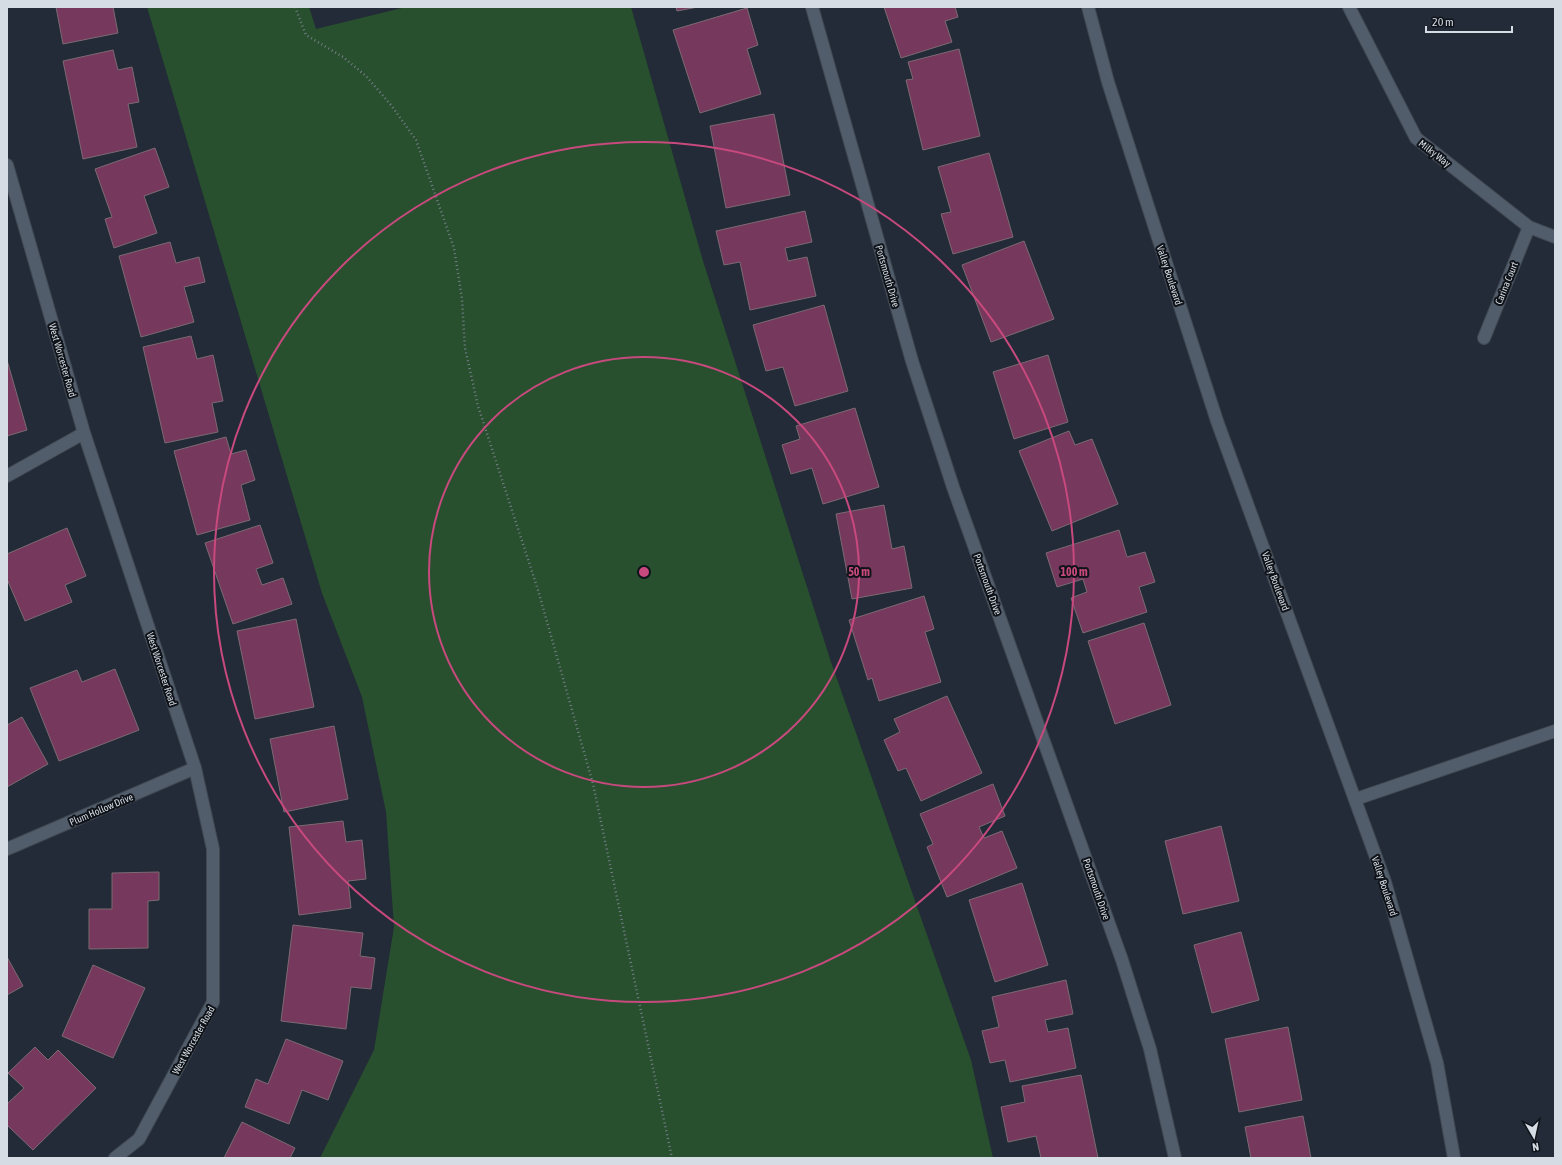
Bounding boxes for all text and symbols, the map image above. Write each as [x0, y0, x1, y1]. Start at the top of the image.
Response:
scale bar [1426, 8, 1512, 34]
text: 20 m [1432, 15, 1454, 29]
street label: Milky Way [1417, 138, 1453, 169]
street label: Portsmouth Drive [873, 244, 902, 309]
street label: Valley Boulevard [1155, 244, 1184, 307]
street label: Carina Court [1493, 260, 1520, 306]
street label: West Worcester Road [47, 322, 78, 399]
street label: Valley Boulevard [1260, 550, 1291, 612]
street label: Portsmouth Drive [971, 552, 1004, 617]
centre of rings [637, 565, 651, 579]
text: 50 m [848, 565, 870, 579]
text: 100 m [1060, 565, 1088, 579]
street label: West Worcester Road [144, 631, 179, 707]
street label: Plum Hollow Drive [68, 791, 135, 828]
street label: Valley Boulevard [1370, 855, 1399, 918]
street label: Portsmouth Drive [1081, 857, 1112, 922]
street label: West Worcester Road [170, 1004, 217, 1076]
north arrow [1514, 1117, 1554, 1157]
text: N [1531, 1140, 1540, 1153]

